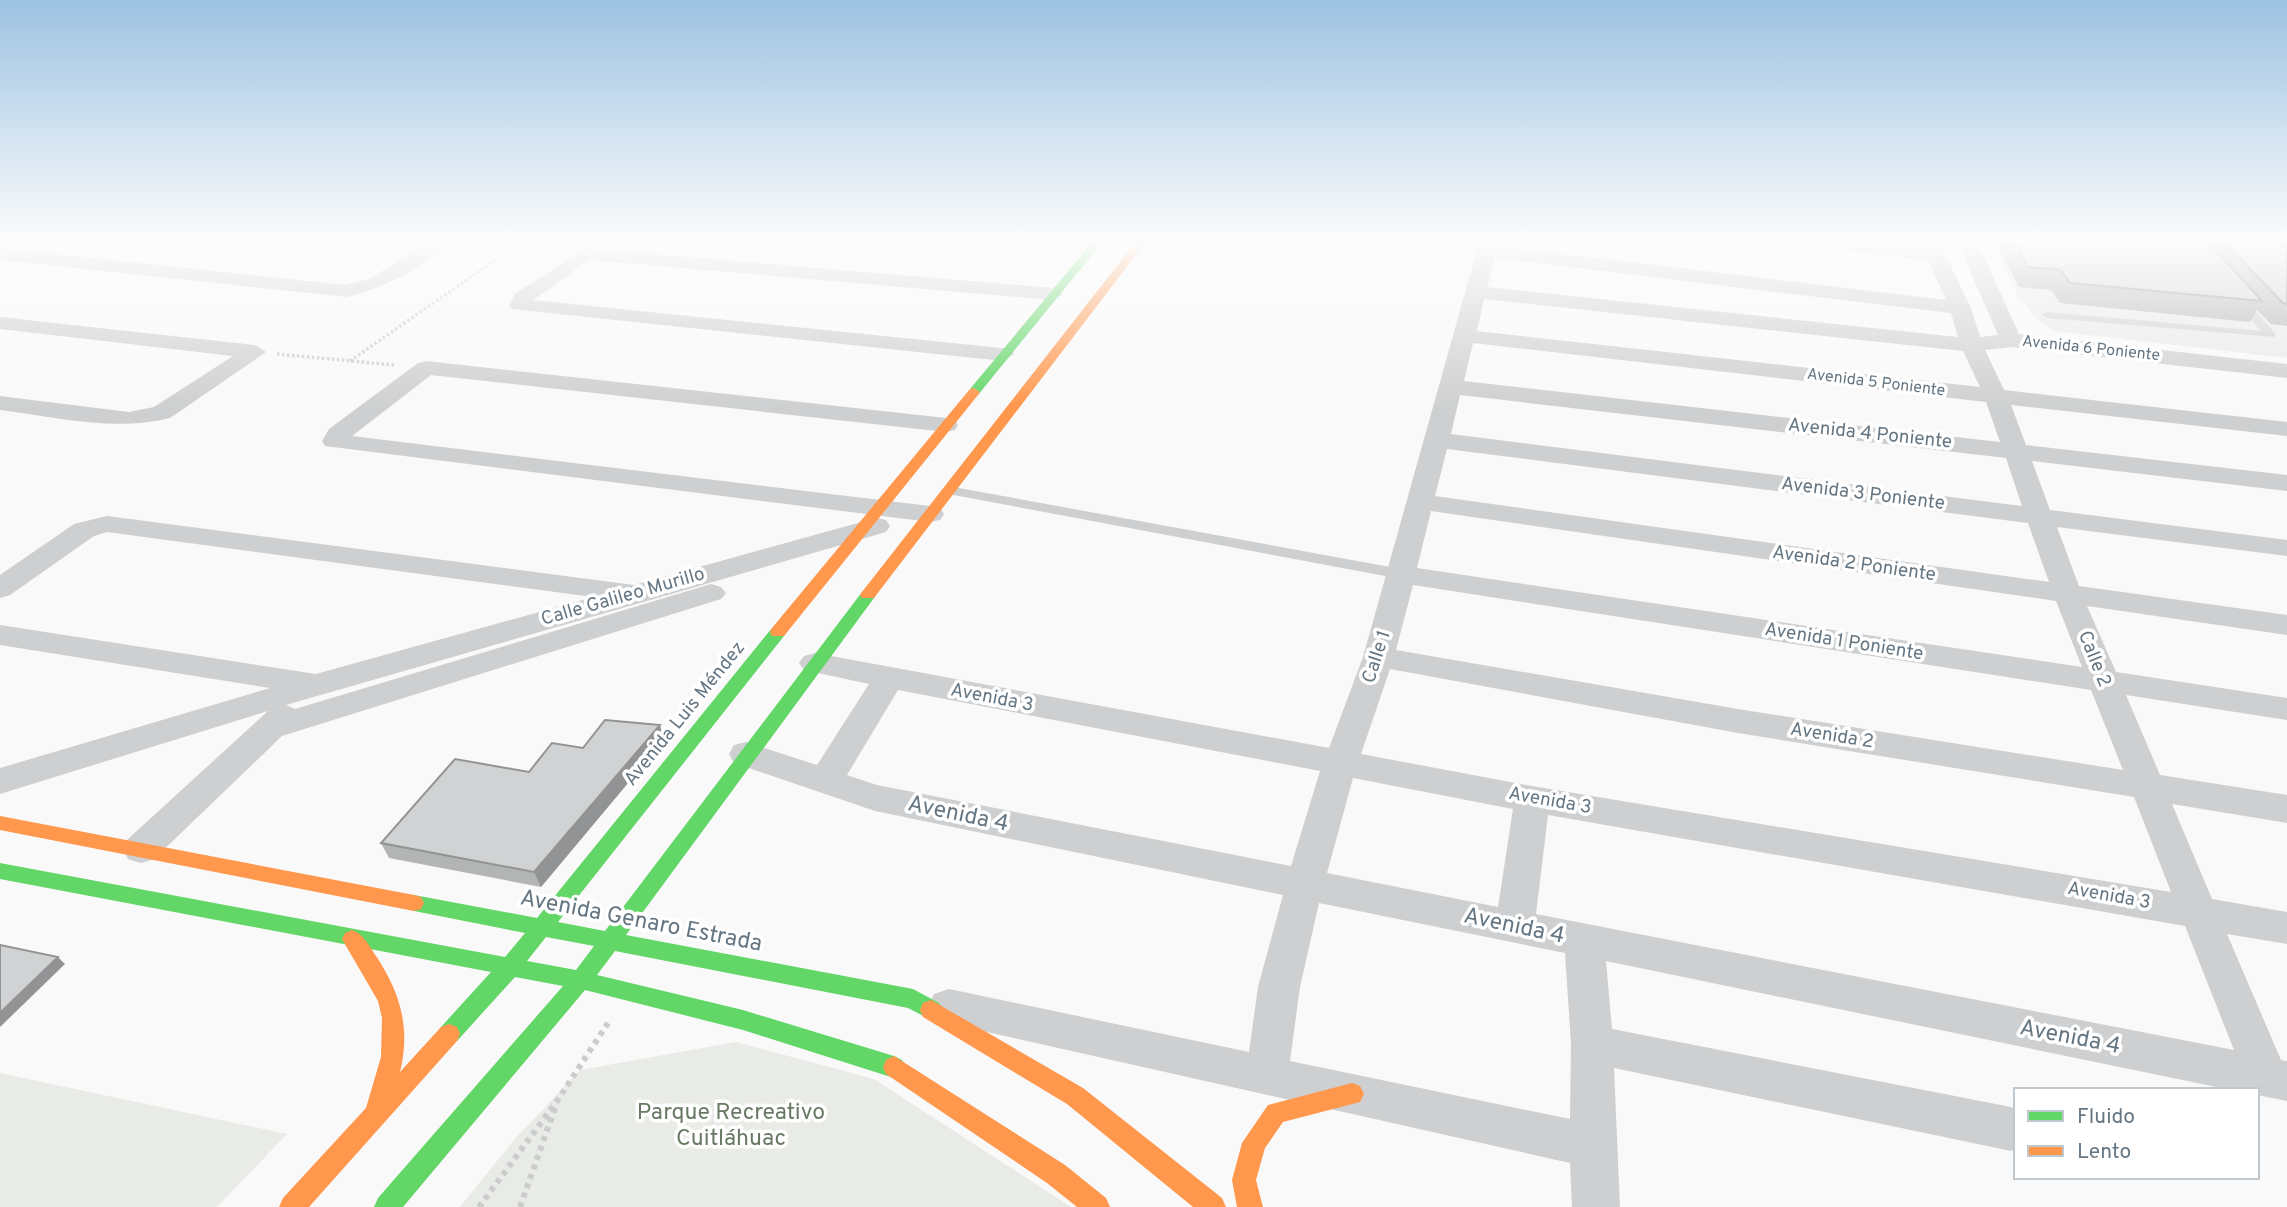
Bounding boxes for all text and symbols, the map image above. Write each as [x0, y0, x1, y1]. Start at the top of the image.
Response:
street label: Avenida 6 Poniente [2021, 332, 2161, 366]
street label: Avenida 5 Poniente [1806, 365, 1946, 401]
street label: Avenida 4 Poniente [1787, 413, 1953, 455]
street label: Avenida 3 Poniente [1780, 472, 1946, 516]
street label: Avenida 2 Poniente [1771, 541, 1937, 587]
street label: Calle Galileo Murillo [538, 562, 708, 632]
street label: Avenida 1 Poniente [1763, 618, 1925, 666]
street label: Calle 2 [2072, 627, 2116, 691]
street label: Calle 1 [1357, 628, 1397, 686]
street label: Avenida Luis Méndez [619, 637, 751, 791]
street label: Avenida 3 [948, 678, 1036, 718]
street label: Avenida 2 [1788, 718, 1876, 754]
street label: Avenida 3 [1507, 782, 1593, 820]
street label: Avenida 4 [905, 790, 1011, 840]
street label: Avenida 3 [2066, 877, 2152, 915]
street label: Avenida Genaro Estrada [517, 884, 765, 960]
street label: Avenida 4 [1461, 902, 1567, 952]
street label: Avenida 4 [2017, 1014, 2123, 1062]
legend [2014, 1088, 2259, 1179]
park label: Parque Recreativo Cuitláhuac [637, 1099, 825, 1154]
text: Fluido [2077, 1104, 2135, 1131]
text: Lento [2077, 1139, 2131, 1166]

